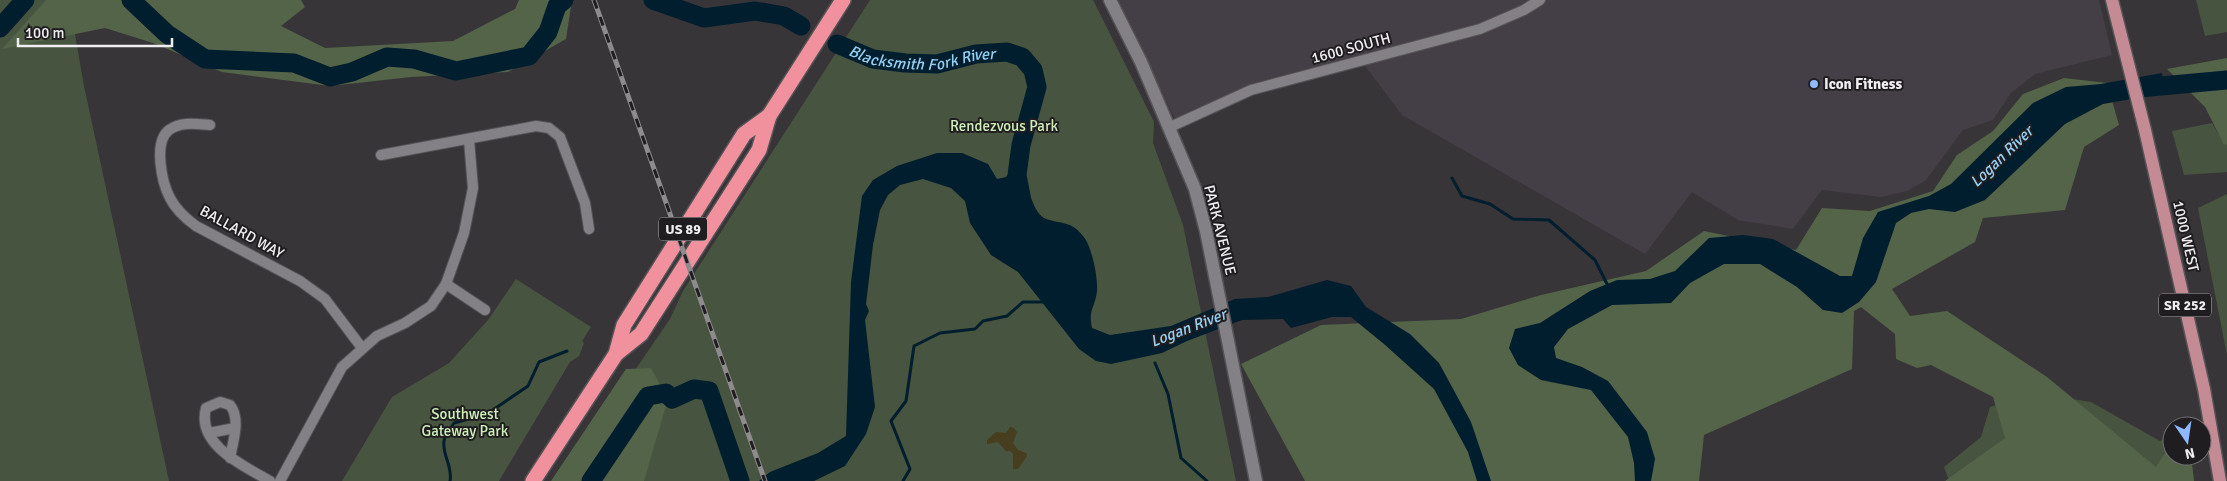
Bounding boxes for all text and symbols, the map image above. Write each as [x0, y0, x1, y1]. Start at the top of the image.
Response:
scale bar [18, 15, 171, 47]
text: 100 m [25, 24, 65, 42]
street label: 1600 SOUTH [1309, 29, 1393, 67]
water label: Blacksmith Fork River [846, 41, 997, 75]
place label: Icon Fitness [1824, 75, 1902, 93]
marker: Icon Fitness [1808, 78, 1820, 90]
park label: Rendezvous Park [950, 117, 1058, 135]
water label: Logan River [1966, 120, 2039, 192]
street label: PARK AVENUE [1200, 183, 1240, 277]
street label: 1000 WEST [2169, 199, 2203, 274]
street label: BALLARD WAY [197, 202, 287, 263]
road number: US 89 [659, 218, 707, 240]
road number: SR 252 [2159, 294, 2211, 316]
water label: Logan River [1148, 304, 1231, 352]
park label: Southwest Gateway Park [422, 405, 509, 440]
north arrow [2162, 416, 2212, 466]
text: N [2183, 444, 2196, 463]

